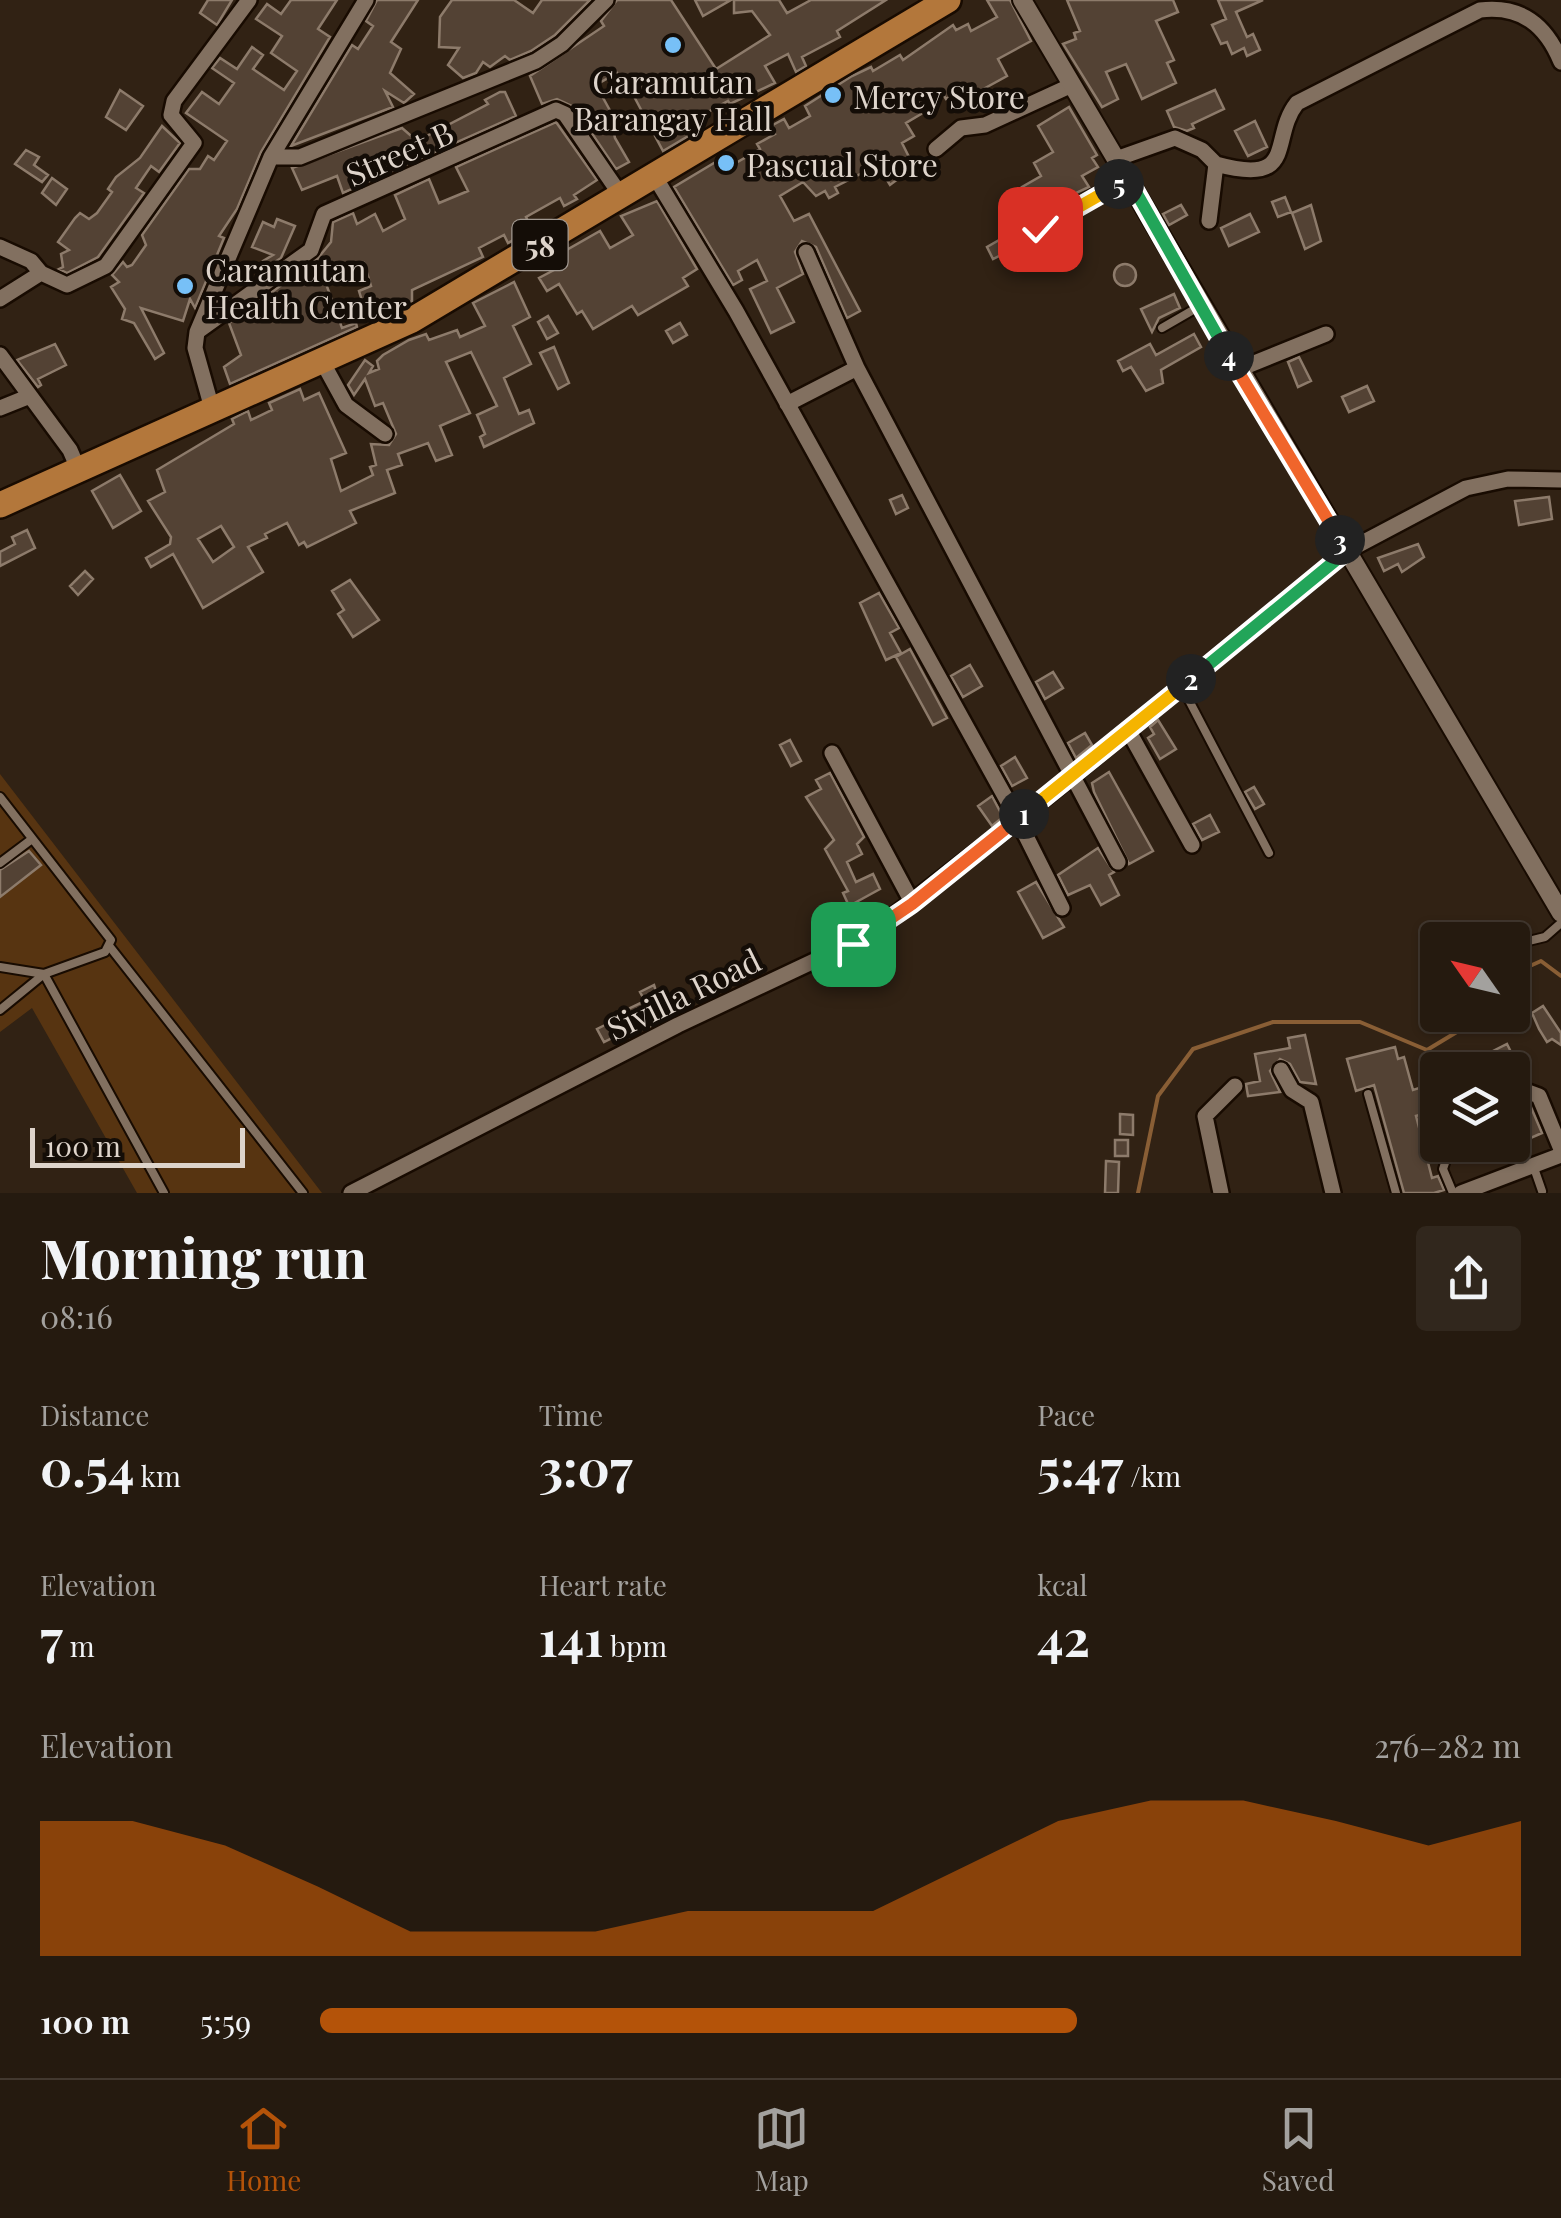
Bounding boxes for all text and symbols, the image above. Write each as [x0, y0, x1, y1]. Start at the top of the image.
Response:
marker: Caramutan Barangay Hall [662, 34, 684, 56]
place label: Caramutan Barangay Hall [574, 59, 772, 139]
place label: Mercy Store [853, 74, 1025, 117]
marker: Mercy Store [822, 84, 844, 106]
street label: Street B [339, 109, 459, 195]
place label: Pascual Store [746, 142, 938, 185]
marker: Pascual Store [715, 152, 737, 174]
pin: 5 [1094, 159, 1144, 209]
text: 5 [1113, 165, 1125, 202]
pin [998, 187, 1083, 272]
icon: check [1013, 202, 1068, 257]
road number: 58 [512, 220, 568, 270]
place label: Caramutan Health Center [205, 247, 407, 327]
marker: Caramutan Health Center [174, 275, 196, 297]
pin: 4 [1204, 331, 1254, 381]
text: 4 [1222, 337, 1236, 374]
pin: 3 [1315, 515, 1365, 565]
text: 3 [1333, 521, 1347, 558]
pin: 2 [1166, 654, 1216, 704]
text: 2 [1184, 660, 1198, 697]
pin: 1 [999, 789, 1049, 839]
text: 1 [1019, 795, 1029, 832]
pin [811, 902, 896, 987]
icon: arrive [826, 917, 881, 972]
north arrow [1420, 922, 1530, 1032]
map controls [1420, 922, 1530, 1162]
street label: Sivilla Road [599, 937, 767, 1049]
button: layers [1420, 1052, 1530, 1162]
scale bar [30, 1123, 245, 1168]
text: 100 m [45, 1127, 121, 1164]
text: Morning run [40, 1219, 367, 1293]
button: share [1416, 1226, 1521, 1331]
text: 08:16 [40, 1294, 113, 1337]
text: Distance [40, 1396, 149, 1433]
text: Time [539, 1396, 603, 1433]
text: Pace [1037, 1396, 1095, 1433]
text: 0.54 [40, 1433, 134, 1500]
text: 3:07 [539, 1433, 633, 1500]
text: 5:47 [1037, 1433, 1123, 1500]
text: km [134, 1457, 181, 1494]
text: /km [1123, 1457, 1181, 1494]
text: Elevation [40, 1566, 156, 1603]
text: Heart rate [539, 1566, 667, 1603]
text: kcal [1037, 1566, 1088, 1603]
text: 7 [40, 1603, 63, 1670]
text: 141 [539, 1603, 603, 1670]
text: 42 [1037, 1603, 1090, 1670]
text: m [63, 1627, 95, 1664]
text: bpm [603, 1627, 667, 1664]
text: Elevation [40, 1723, 173, 1766]
text: 276–282 m [1374, 1723, 1521, 1766]
text: 100 m [40, 1999, 130, 2042]
text: 5:59 [200, 1999, 251, 2042]
tab: Home [226, 2101, 301, 2198]
tab: Map [754, 2101, 809, 2198]
tab: Saved [1262, 2101, 1335, 2198]

